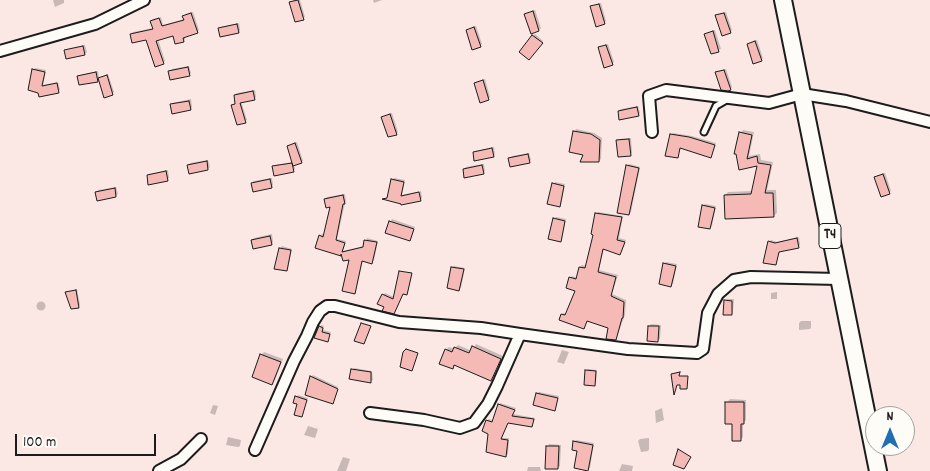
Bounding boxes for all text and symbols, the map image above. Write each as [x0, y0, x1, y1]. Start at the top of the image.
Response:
road number: T4 [819, 224, 841, 248]
north arrow [865, 406, 915, 456]
text: N [887, 407, 893, 427]
scale bar [18, 424, 159, 456]
text: 100 m [23, 432, 56, 454]

